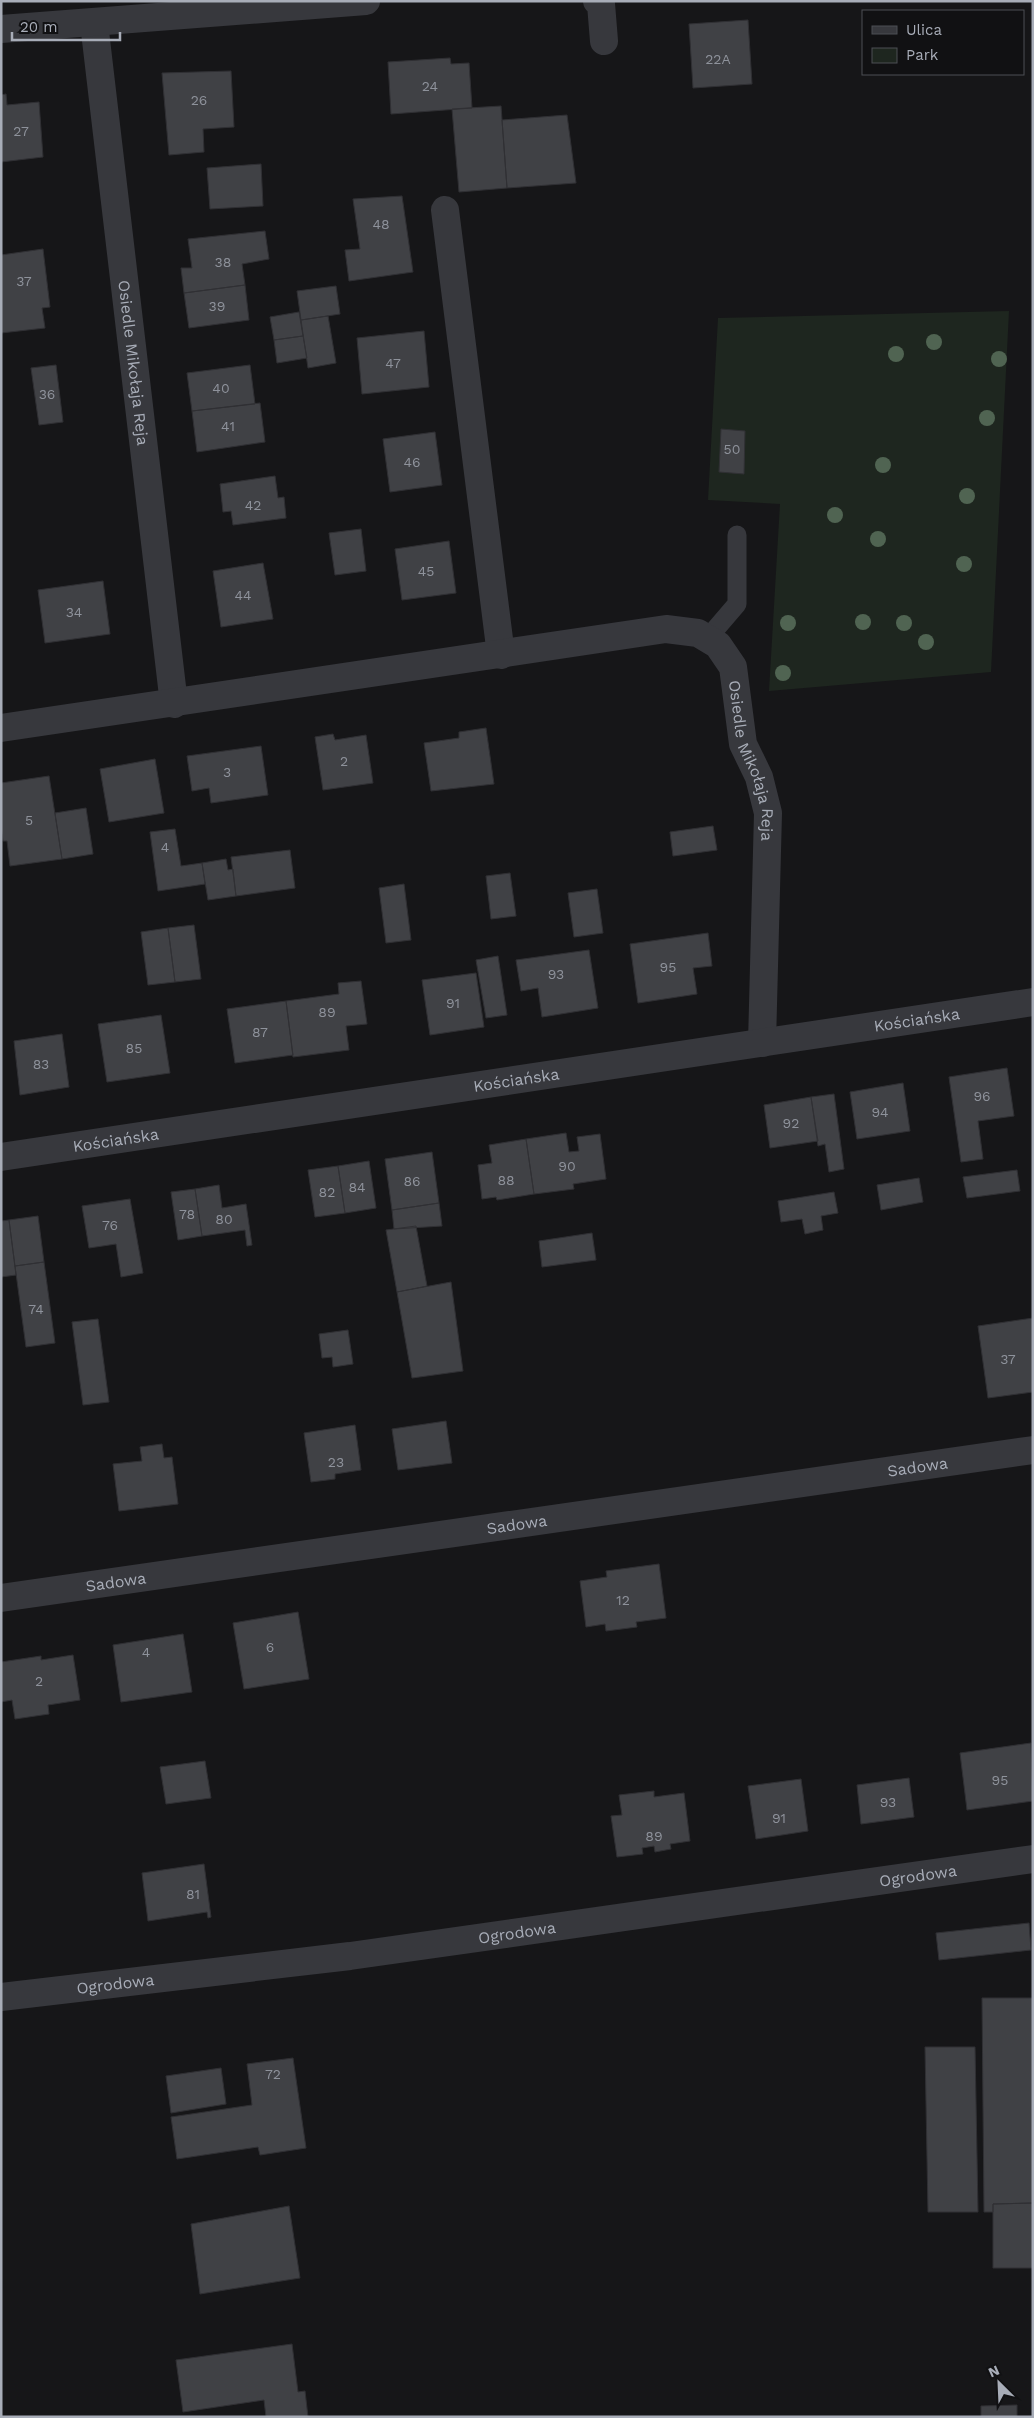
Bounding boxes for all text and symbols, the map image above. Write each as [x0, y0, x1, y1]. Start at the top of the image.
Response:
scale bar [12, 10, 120, 42]
legend [862, 10, 1024, 75]
text: 20 m [20, 18, 58, 36]
text: Ulica [906, 21, 943, 39]
text: Park [906, 46, 939, 64]
house number: 22A [705, 51, 731, 67]
house number: 24 [422, 78, 438, 94]
house number: 26 [191, 92, 207, 108]
house number: 27 [13, 123, 29, 139]
house number: 48 [372, 216, 390, 232]
house number: 38 [215, 254, 231, 270]
house number: 37 [16, 273, 32, 289]
street label: Osiedle Mikołaja Reja [115, 279, 153, 446]
house number: 39 [209, 298, 225, 314]
house number: 47 [385, 355, 401, 371]
house number: 40 [212, 380, 230, 396]
house number: 36 [39, 386, 55, 402]
house number: 41 [221, 418, 235, 434]
house number: 50 [724, 441, 740, 457]
house number: 46 [403, 454, 421, 470]
house number: 42 [245, 497, 261, 513]
house number: 45 [418, 563, 434, 579]
house number: 44 [234, 587, 252, 603]
house number: 34 [66, 604, 82, 620]
street label: Osiedle Mikołaja Reja [725, 679, 778, 841]
house number: 2 [340, 753, 348, 769]
house number: 3 [223, 764, 231, 780]
house number: 5 [25, 812, 33, 828]
house number: 4 [161, 839, 169, 855]
house number: 95 [660, 959, 676, 975]
house number: 93 [548, 966, 564, 982]
house number: 91 [446, 995, 460, 1011]
house number: 89 [318, 1004, 336, 1020]
street label: Kościańska [873, 1004, 961, 1035]
house number: 87 [252, 1024, 268, 1040]
house number: 85 [126, 1040, 142, 1056]
house number: 83 [33, 1056, 49, 1072]
street label: Kościańska [472, 1064, 560, 1095]
house number: 96 [973, 1088, 991, 1104]
house number: 94 [871, 1104, 889, 1120]
house number: 92 [783, 1115, 799, 1131]
street label: Kościańska [72, 1124, 160, 1156]
house number: 90 [558, 1158, 576, 1174]
house number: 88 [497, 1172, 515, 1188]
house number: 86 [403, 1173, 421, 1189]
house number: 84 [348, 1179, 366, 1195]
house number: 82 [319, 1184, 335, 1200]
house number: 78 [179, 1206, 195, 1222]
house number: 80 [215, 1211, 233, 1227]
house number: 76 [102, 1217, 118, 1233]
house number: 74 [28, 1301, 44, 1317]
house number: 37 [1000, 1351, 1016, 1367]
street label: Sadowa [886, 1453, 949, 1480]
house number: 23 [328, 1454, 344, 1470]
street label: Sadowa [485, 1510, 548, 1538]
street label: Sadowa [84, 1568, 147, 1595]
house number: 12 [616, 1592, 630, 1608]
house number: 6 [266, 1639, 274, 1655]
house number: 4 [142, 1644, 150, 1660]
house number: 2 [35, 1673, 43, 1689]
house number: 95 [992, 1772, 1008, 1788]
house number: 93 [880, 1794, 896, 1810]
house number: 91 [772, 1810, 786, 1826]
house number: 89 [645, 1828, 663, 1844]
street label: Ogrodowa [878, 1860, 958, 1890]
house number: 81 [186, 1886, 200, 1902]
street label: Ogrodowa [477, 1917, 557, 1947]
street label: Ogrodowa [75, 1970, 155, 1998]
house number: 72 [265, 2066, 281, 2082]
north arrow [974, 2358, 1024, 2408]
text: N [986, 2362, 1002, 2381]

